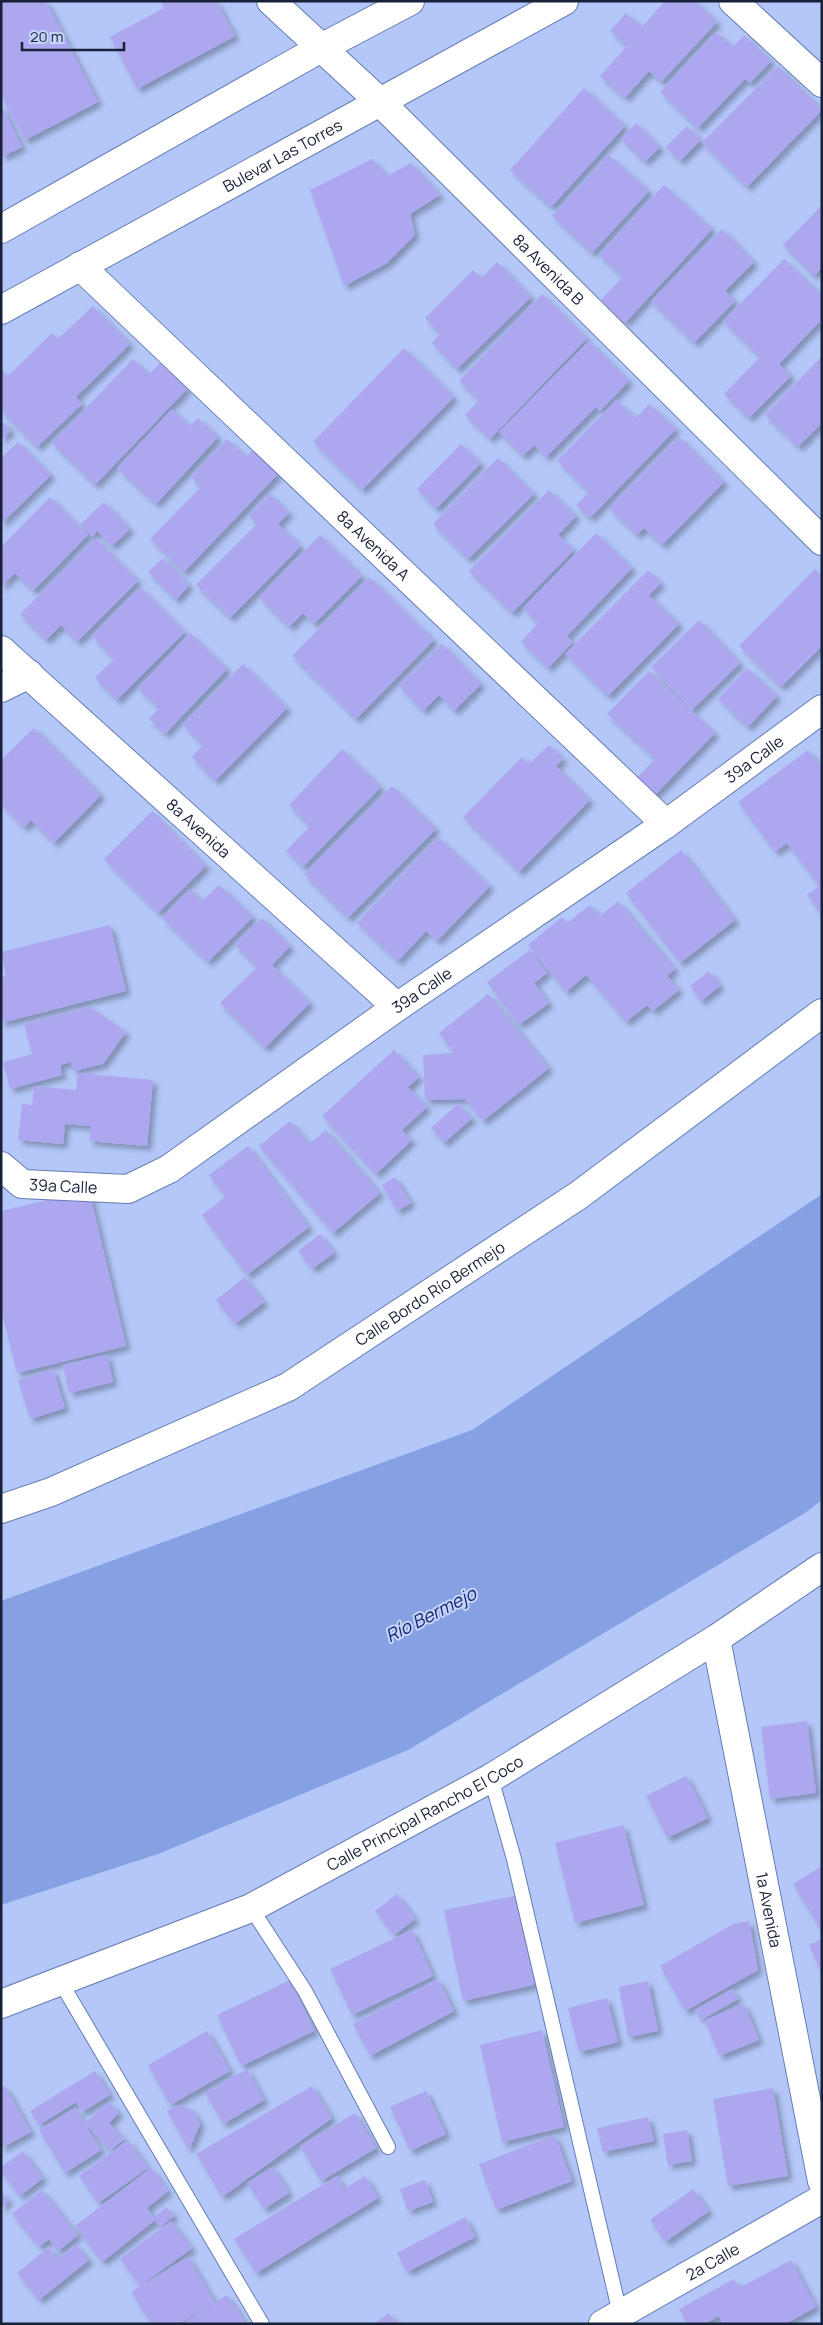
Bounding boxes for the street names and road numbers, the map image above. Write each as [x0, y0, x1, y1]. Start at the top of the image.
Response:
street label: Bulevar Las Torres [219, 114, 346, 197]
street label: 8a Avenida B [508, 229, 589, 310]
street label: 8a Avenida A [332, 505, 414, 585]
street label: 39a Calle [720, 730, 788, 788]
street label: 8a Avenida [162, 793, 235, 863]
street label: 39a Calle [387, 962, 456, 1018]
street label: 39a Calle [29, 1173, 98, 1199]
street label: Calle Bordo Río Bermejo [351, 1236, 509, 1351]
street label: Calle Principal Rancho El Coco [323, 1750, 527, 1876]
street label: 1a Avenida [751, 1870, 787, 1949]
street label: 2a Calle [682, 2238, 743, 2286]

